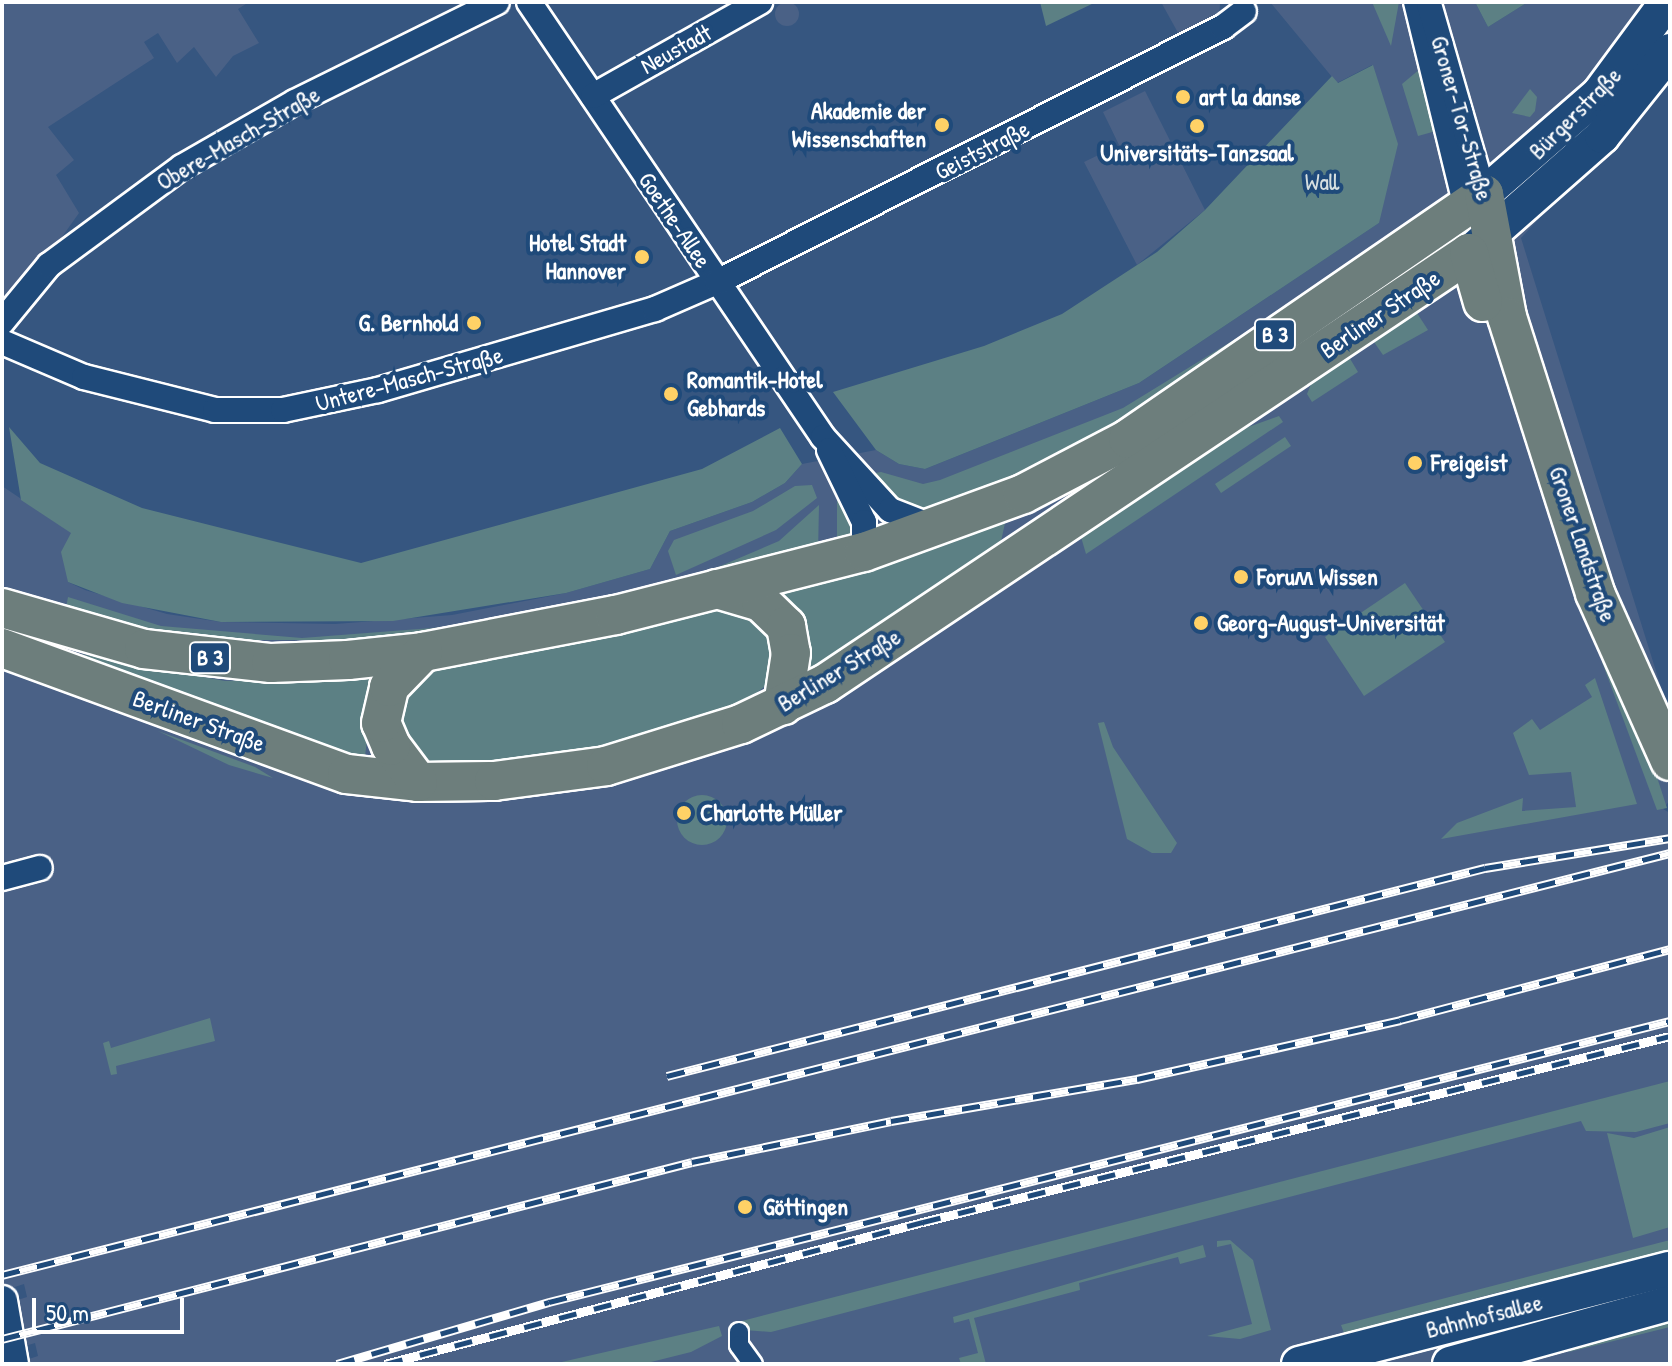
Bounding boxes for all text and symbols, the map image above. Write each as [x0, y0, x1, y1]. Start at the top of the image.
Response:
street label: Neustadt [636, 18, 716, 80]
street label: Groner-Tor-Straße [1425, 32, 1499, 204]
street label: Bürgerstraße [1523, 61, 1627, 165]
street label: Obere-Masch-Straße [151, 80, 325, 196]
place label: art la danse [1199, 83, 1301, 111]
marker: art la danse [1174, 88, 1192, 106]
place label: Akademie der Wissenschaften [792, 97, 926, 153]
street label: Geiststraße [930, 114, 1034, 186]
marker: Akademie der Wissenschaften [933, 116, 951, 134]
marker: Universitäts-Tanzsaal [1188, 117, 1206, 135]
place label: Universitäts-Tanzsaal [1100, 139, 1294, 167]
street label: Goethe-Allee [632, 167, 718, 273]
park label: Wall [1305, 168, 1339, 196]
place label: Hotel Stadt Hannover [529, 229, 626, 285]
marker: Hotel Stadt Hannover [633, 248, 651, 266]
street label: Berliner Straße [1315, 263, 1445, 365]
place label: G. Bernhold [359, 309, 458, 337]
marker: G. Bernhold [465, 314, 483, 332]
road number: B 3 [1253, 317, 1297, 353]
street label: Untere-Masch-Straße [312, 340, 506, 418]
place label: Romantik-Hotel Gebhards [687, 366, 823, 422]
marker: Romantik-Hotel Gebhards [662, 385, 680, 403]
place label: Freigeist [1431, 449, 1507, 477]
marker: Freigeist [1406, 454, 1424, 472]
street label: Groner Landstraße [1543, 462, 1623, 626]
place label: Foruʍ Wissen [1257, 563, 1378, 591]
marker: Foruʍ Wissen [1232, 568, 1250, 586]
place label: Georg-August-Universität [1217, 609, 1444, 637]
marker: Georg-August-Universität [1192, 614, 1210, 632]
street label: Berliner Straße [772, 622, 906, 718]
road number: B 3 [188, 640, 232, 676]
street label: Berliner Straße [129, 684, 269, 758]
place label: Charlotte Müller [700, 799, 843, 827]
marker: Charlotte Müller [675, 804, 693, 822]
place label: Göttingen [763, 1193, 848, 1221]
marker: Göttingen [734, 1196, 756, 1218]
scale bar [36, 1282, 188, 1332]
street label: Bahnhofsallee [1423, 1288, 1545, 1344]
text: 50 m [46, 1296, 89, 1328]

